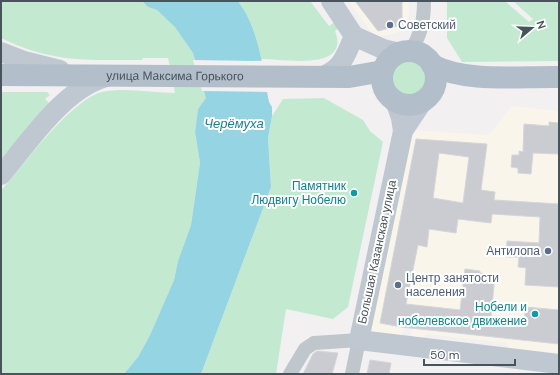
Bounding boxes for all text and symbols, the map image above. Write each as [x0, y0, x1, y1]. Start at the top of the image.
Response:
north arrow [512, 8, 552, 48]
place label: Советский [398, 17, 456, 33]
text: N [534, 19, 549, 31]
marker: Советский [385, 20, 395, 30]
street label: улица Максима Горького [106, 68, 244, 84]
water label: Черёмуха [204, 115, 264, 132]
place label: Памятник Людвигу Нобелю [251, 178, 347, 208]
street label: Большая Казанская улица [354, 178, 400, 325]
marker: Памятник Людвигу Нобелю [349, 188, 359, 198]
place label: Антилопа [486, 243, 540, 259]
marker: Антилопа [543, 246, 553, 256]
place label: Центр занятости населения [406, 270, 499, 300]
marker: Центр занятости населения [393, 280, 403, 290]
place label: Нобели и нобелевское движение [398, 299, 527, 329]
marker: Нобели и нобелевское движение [530, 309, 540, 319]
scale bar [424, 341, 515, 367]
text: 50 m [430, 347, 459, 363]

